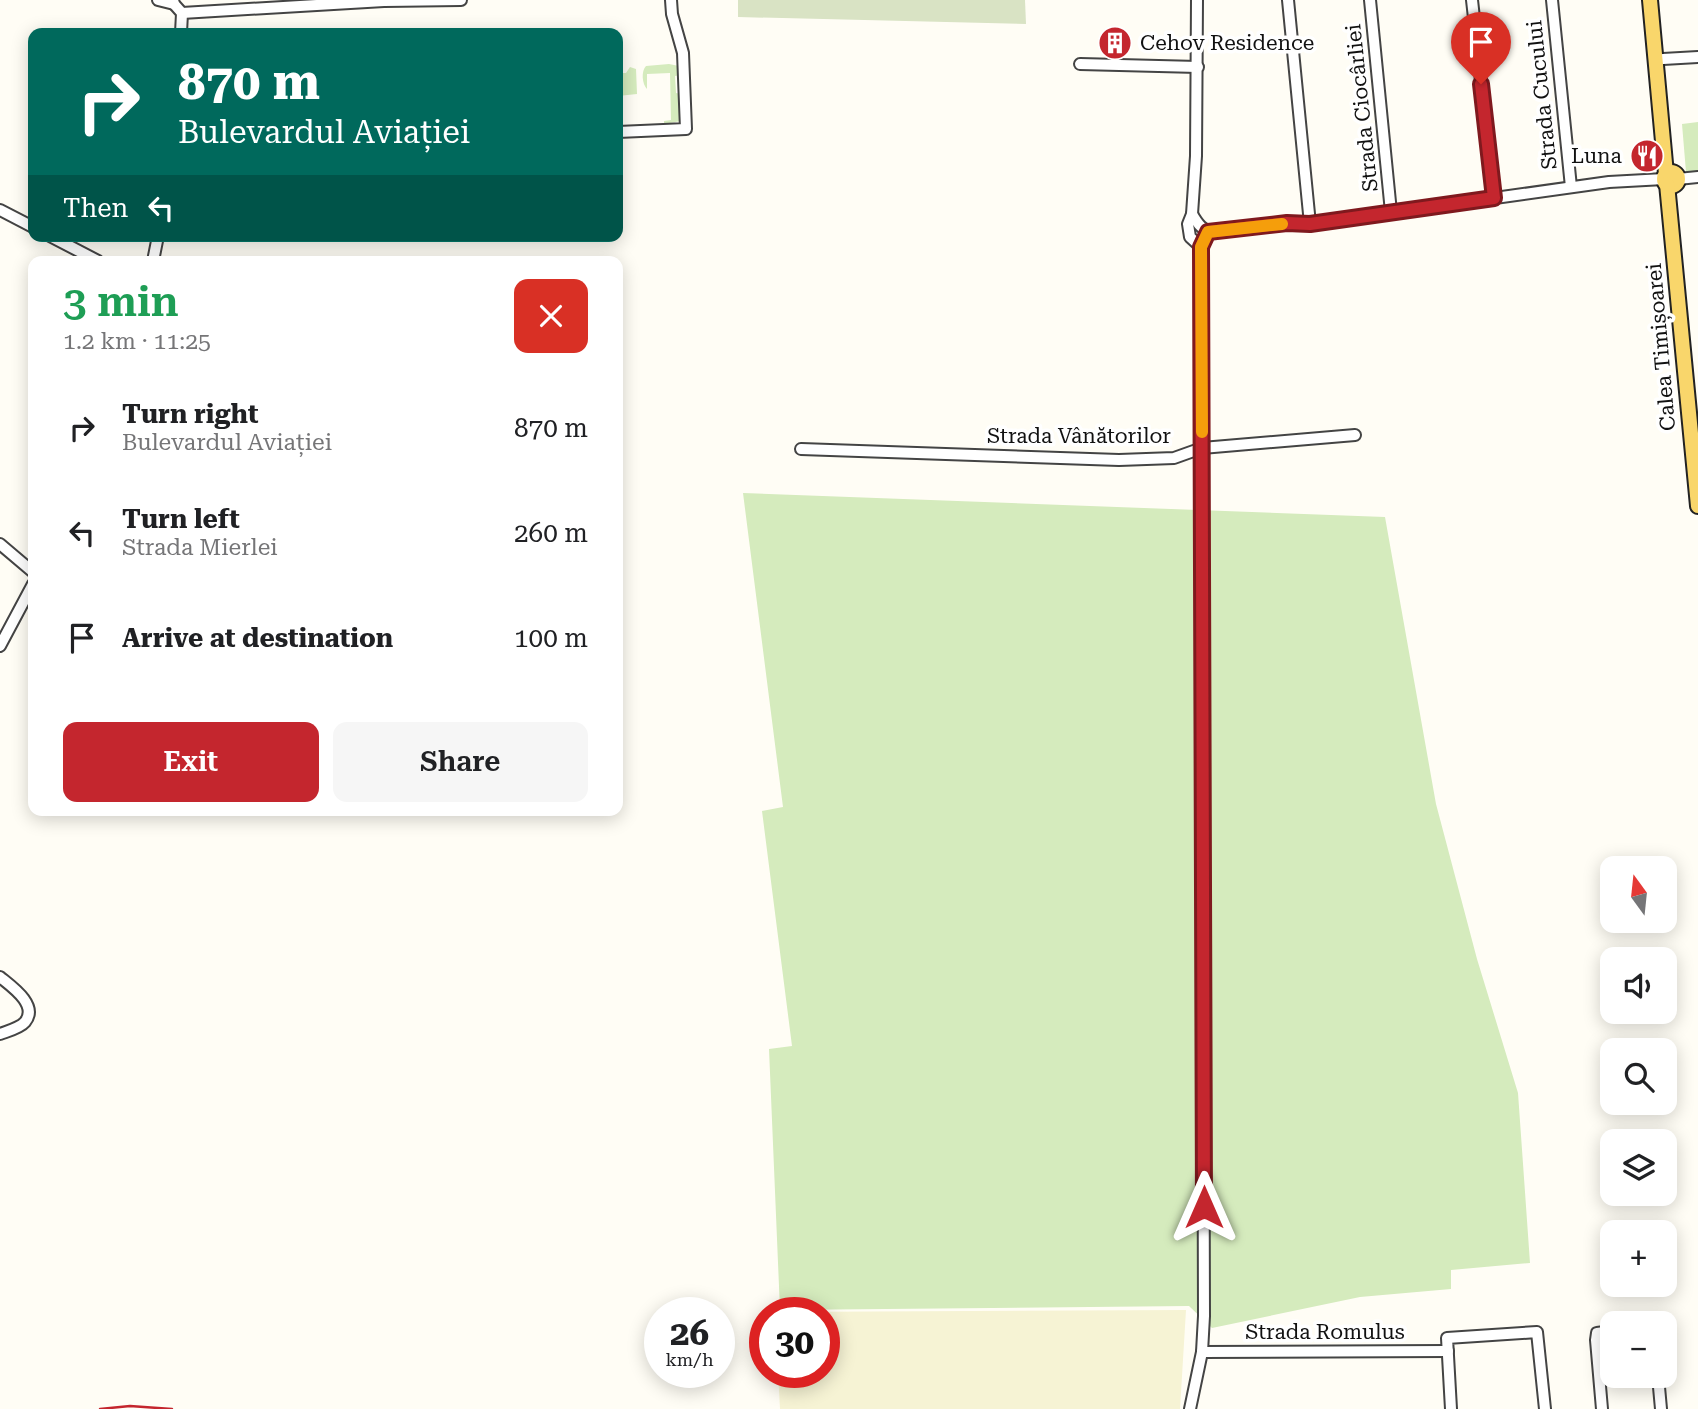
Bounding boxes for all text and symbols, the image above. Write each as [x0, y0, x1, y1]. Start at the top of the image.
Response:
pin [1451, 12.0, 1511, 84]
street label: Strada Cucului [1522, 19, 1562, 171]
street label: Strada Ciocârliei [1341, 23, 1383, 193]
icon: arrive [1462, 23, 1500, 61]
building icon: Cehov Residence [1096, 24, 1134, 62]
place label: Cehov Residence [1140, 31, 1314, 55]
text: 870 m [178, 54, 320, 111]
icon: right [63, 56, 154, 147]
text: Bulevardul Aviației [178, 113, 470, 151]
restaurant icon: Luna [1628, 137, 1666, 175]
place label: Luna [1571, 144, 1623, 168]
icon: left [142, 189, 180, 227]
text: Then [63, 193, 128, 223]
street label: Calea Timișoarei [1642, 262, 1682, 432]
text: 3 min [63, 277, 179, 326]
button: close [514, 279, 588, 353]
text: 1.2 km · 11:25 [63, 328, 211, 355]
text: Turn right [122, 399, 258, 429]
icon: right [63, 409, 101, 447]
text: 870 m [514, 413, 588, 443]
street label: Strada Vânătorilor [987, 424, 1171, 448]
text: Bulevardul Aviației [122, 429, 332, 456]
text: Turn left [122, 504, 240, 534]
icon: left [63, 514, 101, 552]
text: 260 m [514, 518, 588, 548]
text: Strada Mierlei [122, 534, 278, 561]
icon: arrive [63, 619, 101, 657]
text: Arrive at destination [122, 623, 393, 653]
text: 100 m [514, 623, 588, 653]
button: Exit [63, 722, 319, 802]
button: Share [333, 722, 588, 802]
north arrow [1600, 856, 1676, 933]
map controls [1600, 856, 1677, 1388]
button: sound [1600, 947, 1677, 1024]
button: search [1600, 1038, 1677, 1115]
button: layers [1600, 1129, 1677, 1206]
position arrow [1167, 1170, 1241, 1244]
button: + [1600, 1220, 1677, 1297]
speed limit sign: 30 [749, 1297, 840, 1388]
button: − [1600, 1311, 1677, 1388]
text: 26 [670, 1313, 709, 1354]
street label: Strada Romulus [1245, 1320, 1405, 1344]
text: km/h [665, 1349, 714, 1370]

